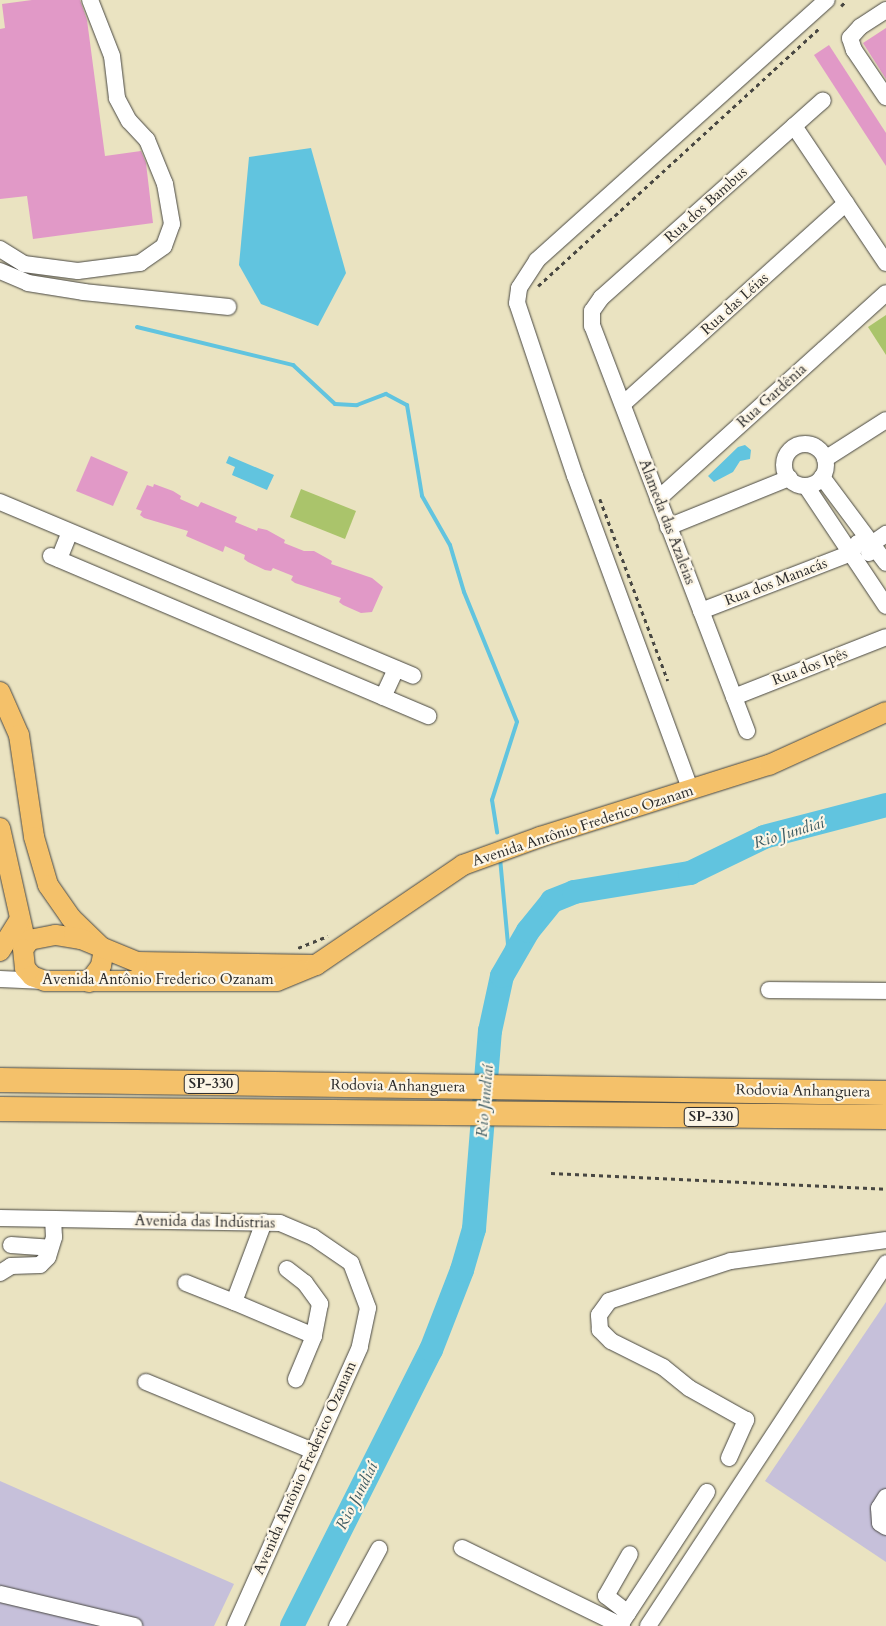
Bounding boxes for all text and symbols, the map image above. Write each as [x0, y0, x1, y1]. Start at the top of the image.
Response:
street label: Rua dos Bambus [661, 163, 751, 247]
street label: Rua das Léias [698, 269, 772, 339]
street label: Rua Gardênia [734, 360, 810, 432]
street label: Alameda das Azaleias [635, 457, 699, 587]
street label: Rua dos Manacás [722, 554, 830, 610]
street label: Rua dos Ipês [770, 644, 850, 690]
street label: Avenida Antônio Frederico Ozanam [470, 782, 696, 870]
water label: Rio Jundiaí [751, 813, 827, 853]
street label: Avenida Antônio Frederico Ozanam [42, 971, 274, 989]
water label: Rio Jundiaí [472, 1064, 498, 1138]
road number: SP-330 [184, 1072, 238, 1096]
street label: Rodovia Anhanguera [330, 1076, 466, 1096]
street label: Rodovia Anhanguera [735, 1081, 871, 1101]
road number: SP-330 [684, 1106, 738, 1128]
street label: Avenida das Indústrias [135, 1212, 275, 1232]
street label: Avenida Antônio Frederico Ozanam [250, 1359, 360, 1577]
water label: Rio Jundiaí [332, 1459, 382, 1533]

